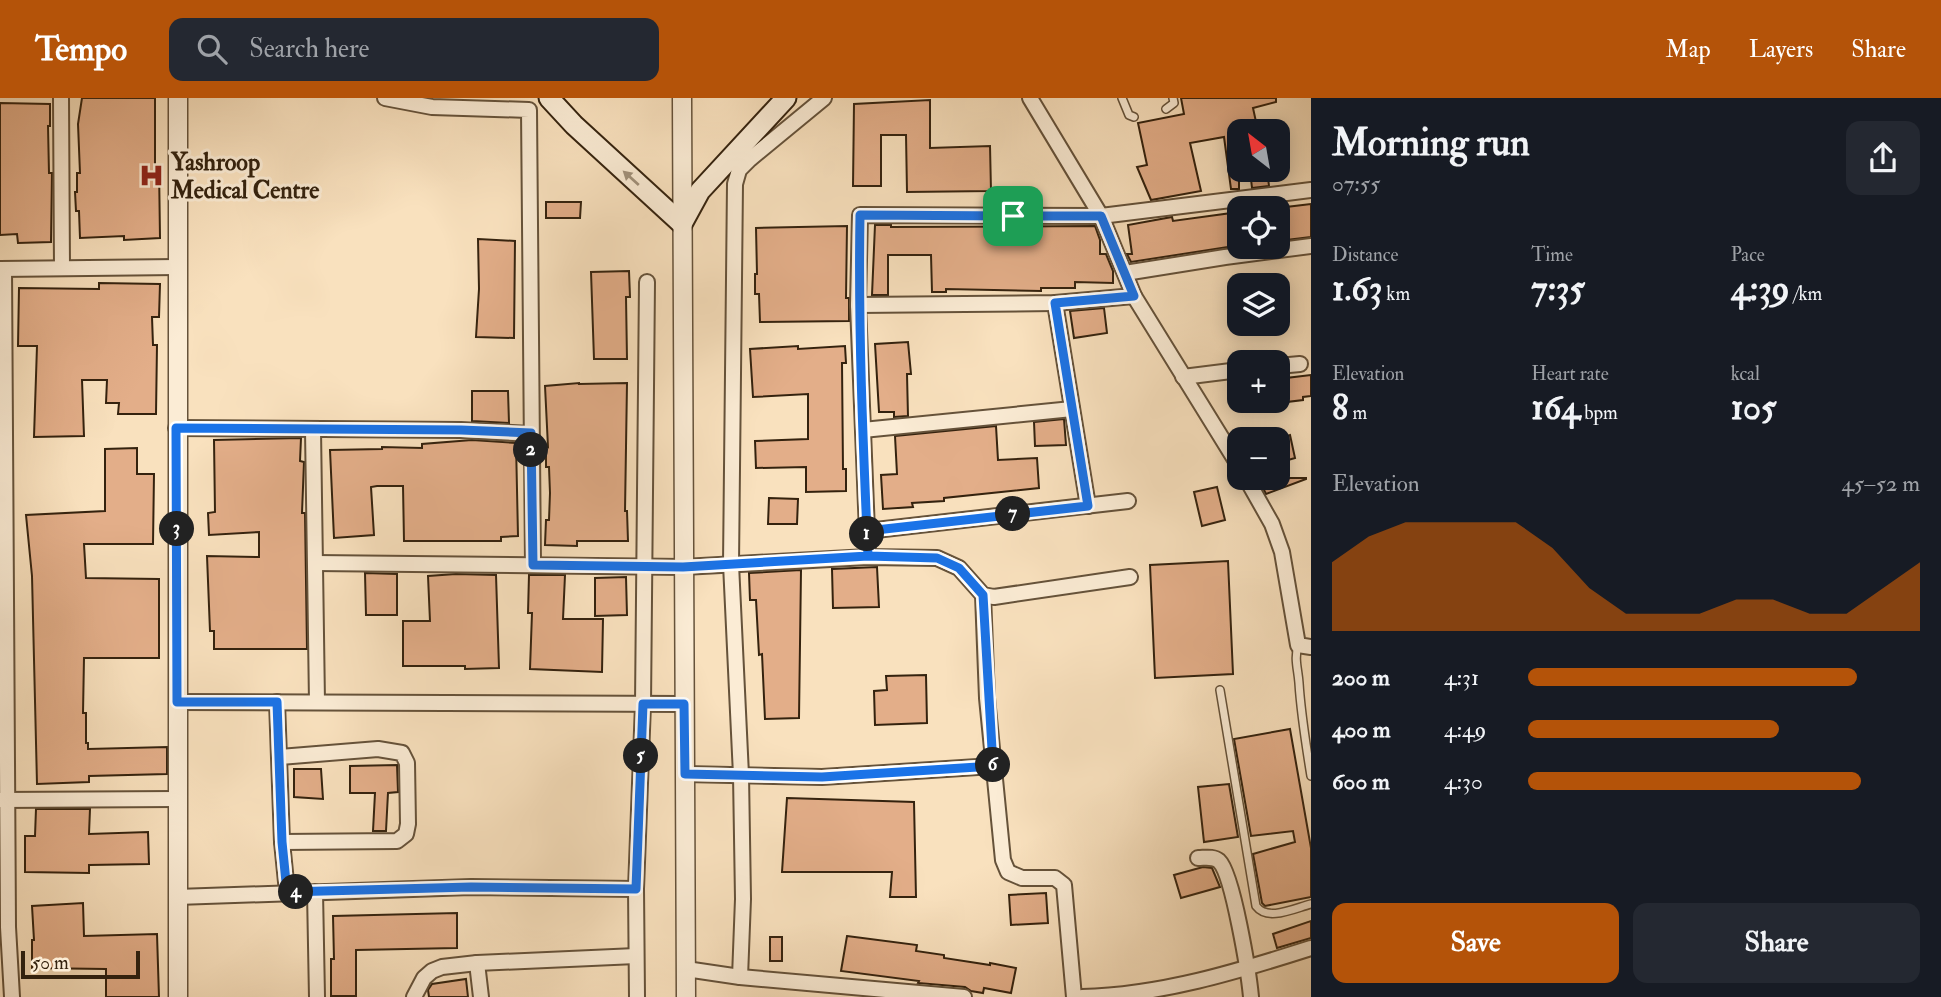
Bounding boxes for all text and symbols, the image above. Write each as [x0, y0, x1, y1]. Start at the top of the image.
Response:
search box [169, 18, 659, 81]
text: Tempo [35, 29, 127, 70]
icon: search [193, 30, 231, 68]
text: Search here [249, 33, 369, 65]
text: Map [1666, 34, 1711, 65]
text: Layers [1749, 34, 1813, 65]
text: Share [1851, 34, 1906, 65]
north arrow [1227, 119, 1290, 182]
map controls [1227, 119, 1290, 490]
text: Morning run [1332, 119, 1530, 167]
button: share [1846, 121, 1920, 195]
place label: Yashroop Medical Centre [170, 147, 319, 206]
hospital icon: Yashroop Medical Centre [137, 162, 165, 190]
text: 07:55 [1332, 169, 1380, 198]
one-way arrow [622, 170, 640, 186]
pin [983, 186, 1043, 246]
button: locate [1227, 196, 1290, 259]
icon: arrive [994, 197, 1032, 235]
text: Distance [1332, 243, 1398, 267]
text: Time [1531, 243, 1573, 267]
text: Pace [1731, 243, 1765, 267]
text: 1.63 [1332, 267, 1382, 311]
text: 7:35 [1531, 267, 1585, 311]
text: 4:39 [1731, 267, 1790, 311]
button: layers [1227, 273, 1290, 336]
text: km [1382, 282, 1410, 306]
text: /km [1790, 282, 1822, 306]
button: + [1227, 350, 1290, 413]
text: Elevation [1332, 362, 1404, 386]
text: Heart rate [1531, 362, 1609, 386]
text: kcal [1731, 362, 1760, 386]
text: 8 [1332, 386, 1348, 430]
text: 164 [1531, 386, 1580, 430]
text: 105 [1731, 386, 1776, 430]
text: m [1348, 401, 1367, 425]
text: bpm [1580, 401, 1618, 425]
button: − [1227, 427, 1290, 490]
pin: 2 [514, 432, 548, 468]
text: 2 [526, 437, 535, 461]
text: Elevation [1332, 469, 1420, 498]
text: 45–52 m [1841, 469, 1920, 498]
pin: 7 [996, 496, 1030, 532]
text: 7 [1008, 501, 1017, 525]
pin: 3 [160, 512, 194, 546]
text: 3 [173, 516, 180, 540]
pin: 1 [850, 516, 884, 551]
text: 1 [863, 521, 870, 545]
text: 200 m [1332, 663, 1390, 692]
text: 4:31 [1444, 663, 1479, 692]
text: 400 m [1332, 715, 1391, 744]
text: 4:49 [1444, 715, 1486, 744]
pin: 5 [624, 738, 658, 774]
text: 5 [636, 743, 645, 767]
pin: 6 [976, 748, 1010, 782]
text: 6 [988, 752, 997, 776]
text: 600 m [1332, 767, 1390, 796]
text: 4:30 [1444, 767, 1483, 796]
pin: 4 [278, 874, 314, 910]
text: 4 [290, 879, 301, 903]
button: Save [1332, 903, 1619, 983]
button: Share [1633, 903, 1920, 983]
scale bar [21, 948, 140, 980]
text: 50 m [32, 951, 69, 975]

